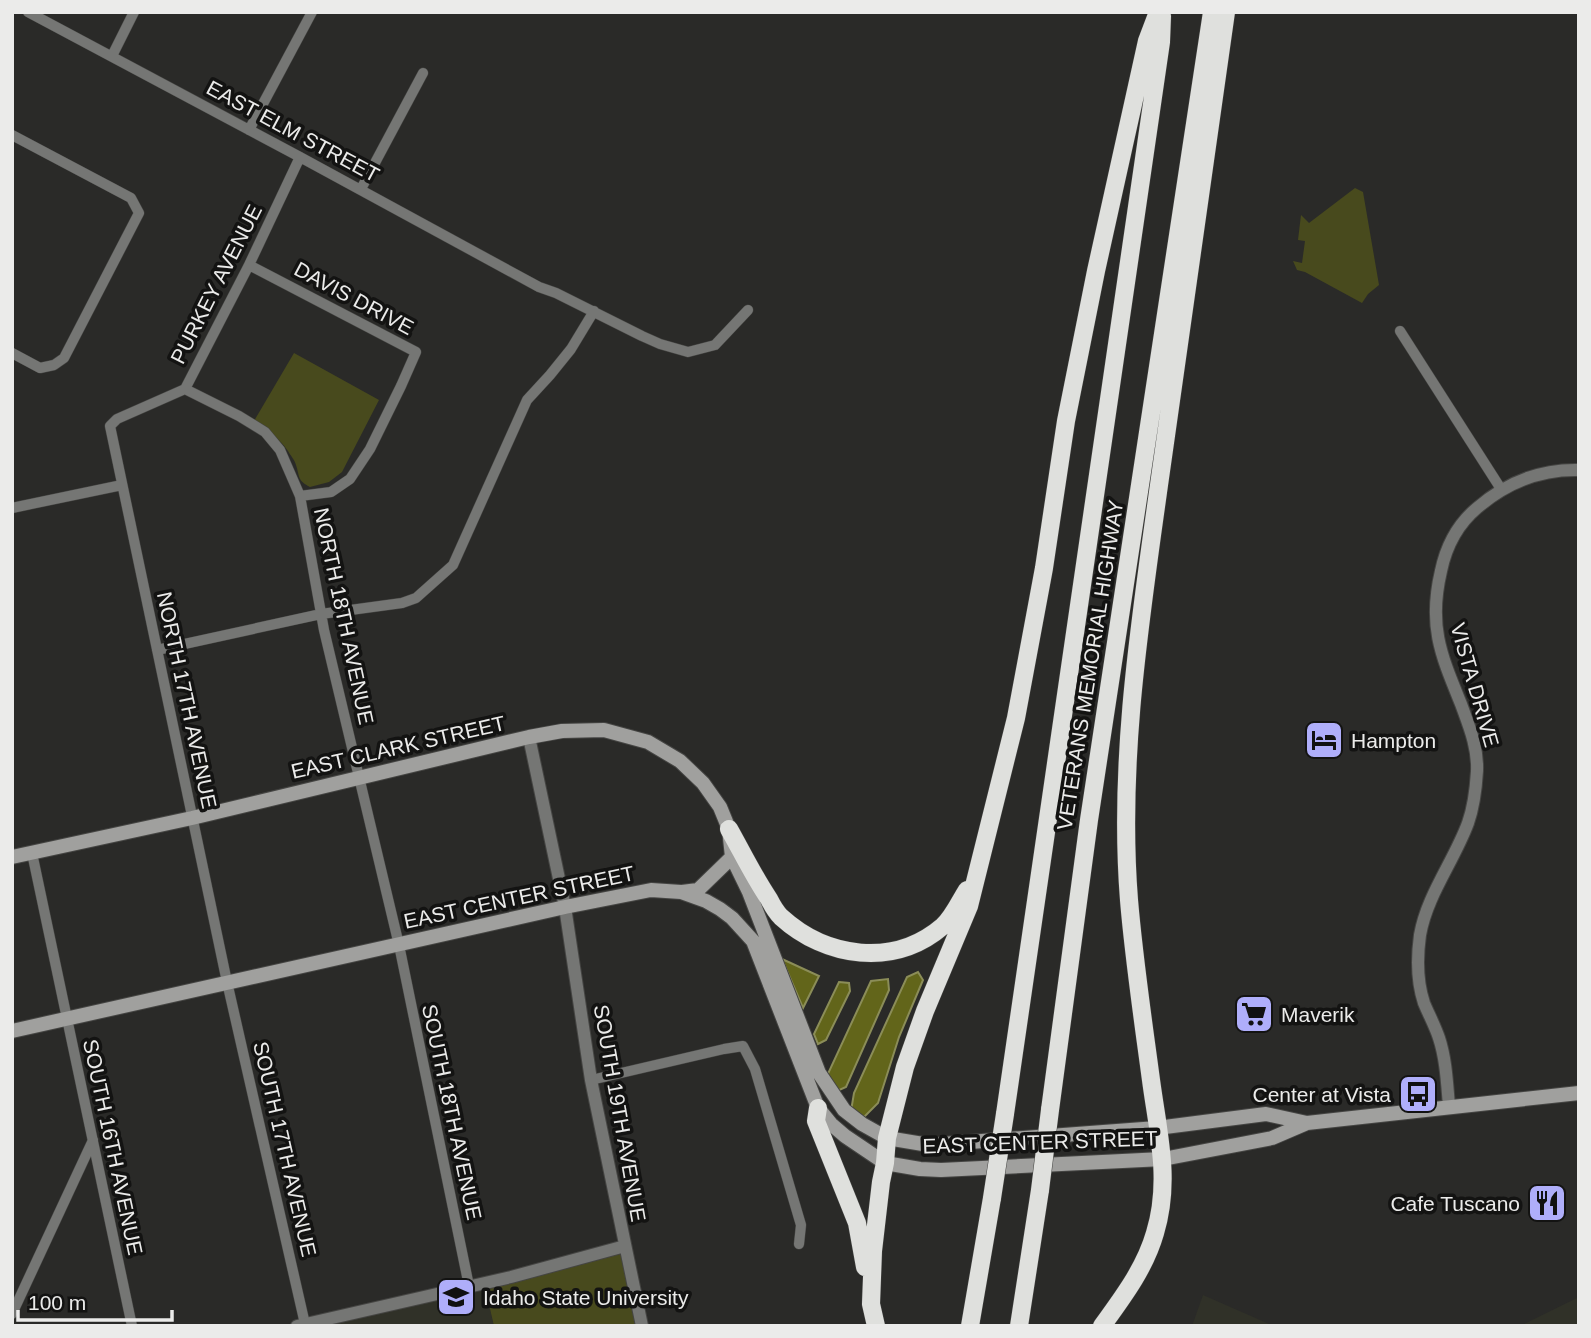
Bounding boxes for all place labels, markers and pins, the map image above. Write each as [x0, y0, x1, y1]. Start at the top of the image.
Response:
hotel icon: Hampton [1303, 719, 1345, 761]
place label: Hampton [1351, 729, 1436, 752]
supermarket icon: Maverik [1233, 993, 1275, 1035]
place label: Maverik [1281, 1003, 1355, 1026]
bus stop icon: Center at Vista [1397, 1073, 1439, 1115]
place label: Center at Vista [1252, 1083, 1391, 1106]
restaurant icon: Cafe Tuscano [1526, 1182, 1568, 1224]
place label: Cafe Tuscano [1390, 1192, 1520, 1215]
school or university icon: Idaho State University [435, 1276, 477, 1318]
place label: Idaho State University [483, 1286, 689, 1309]

